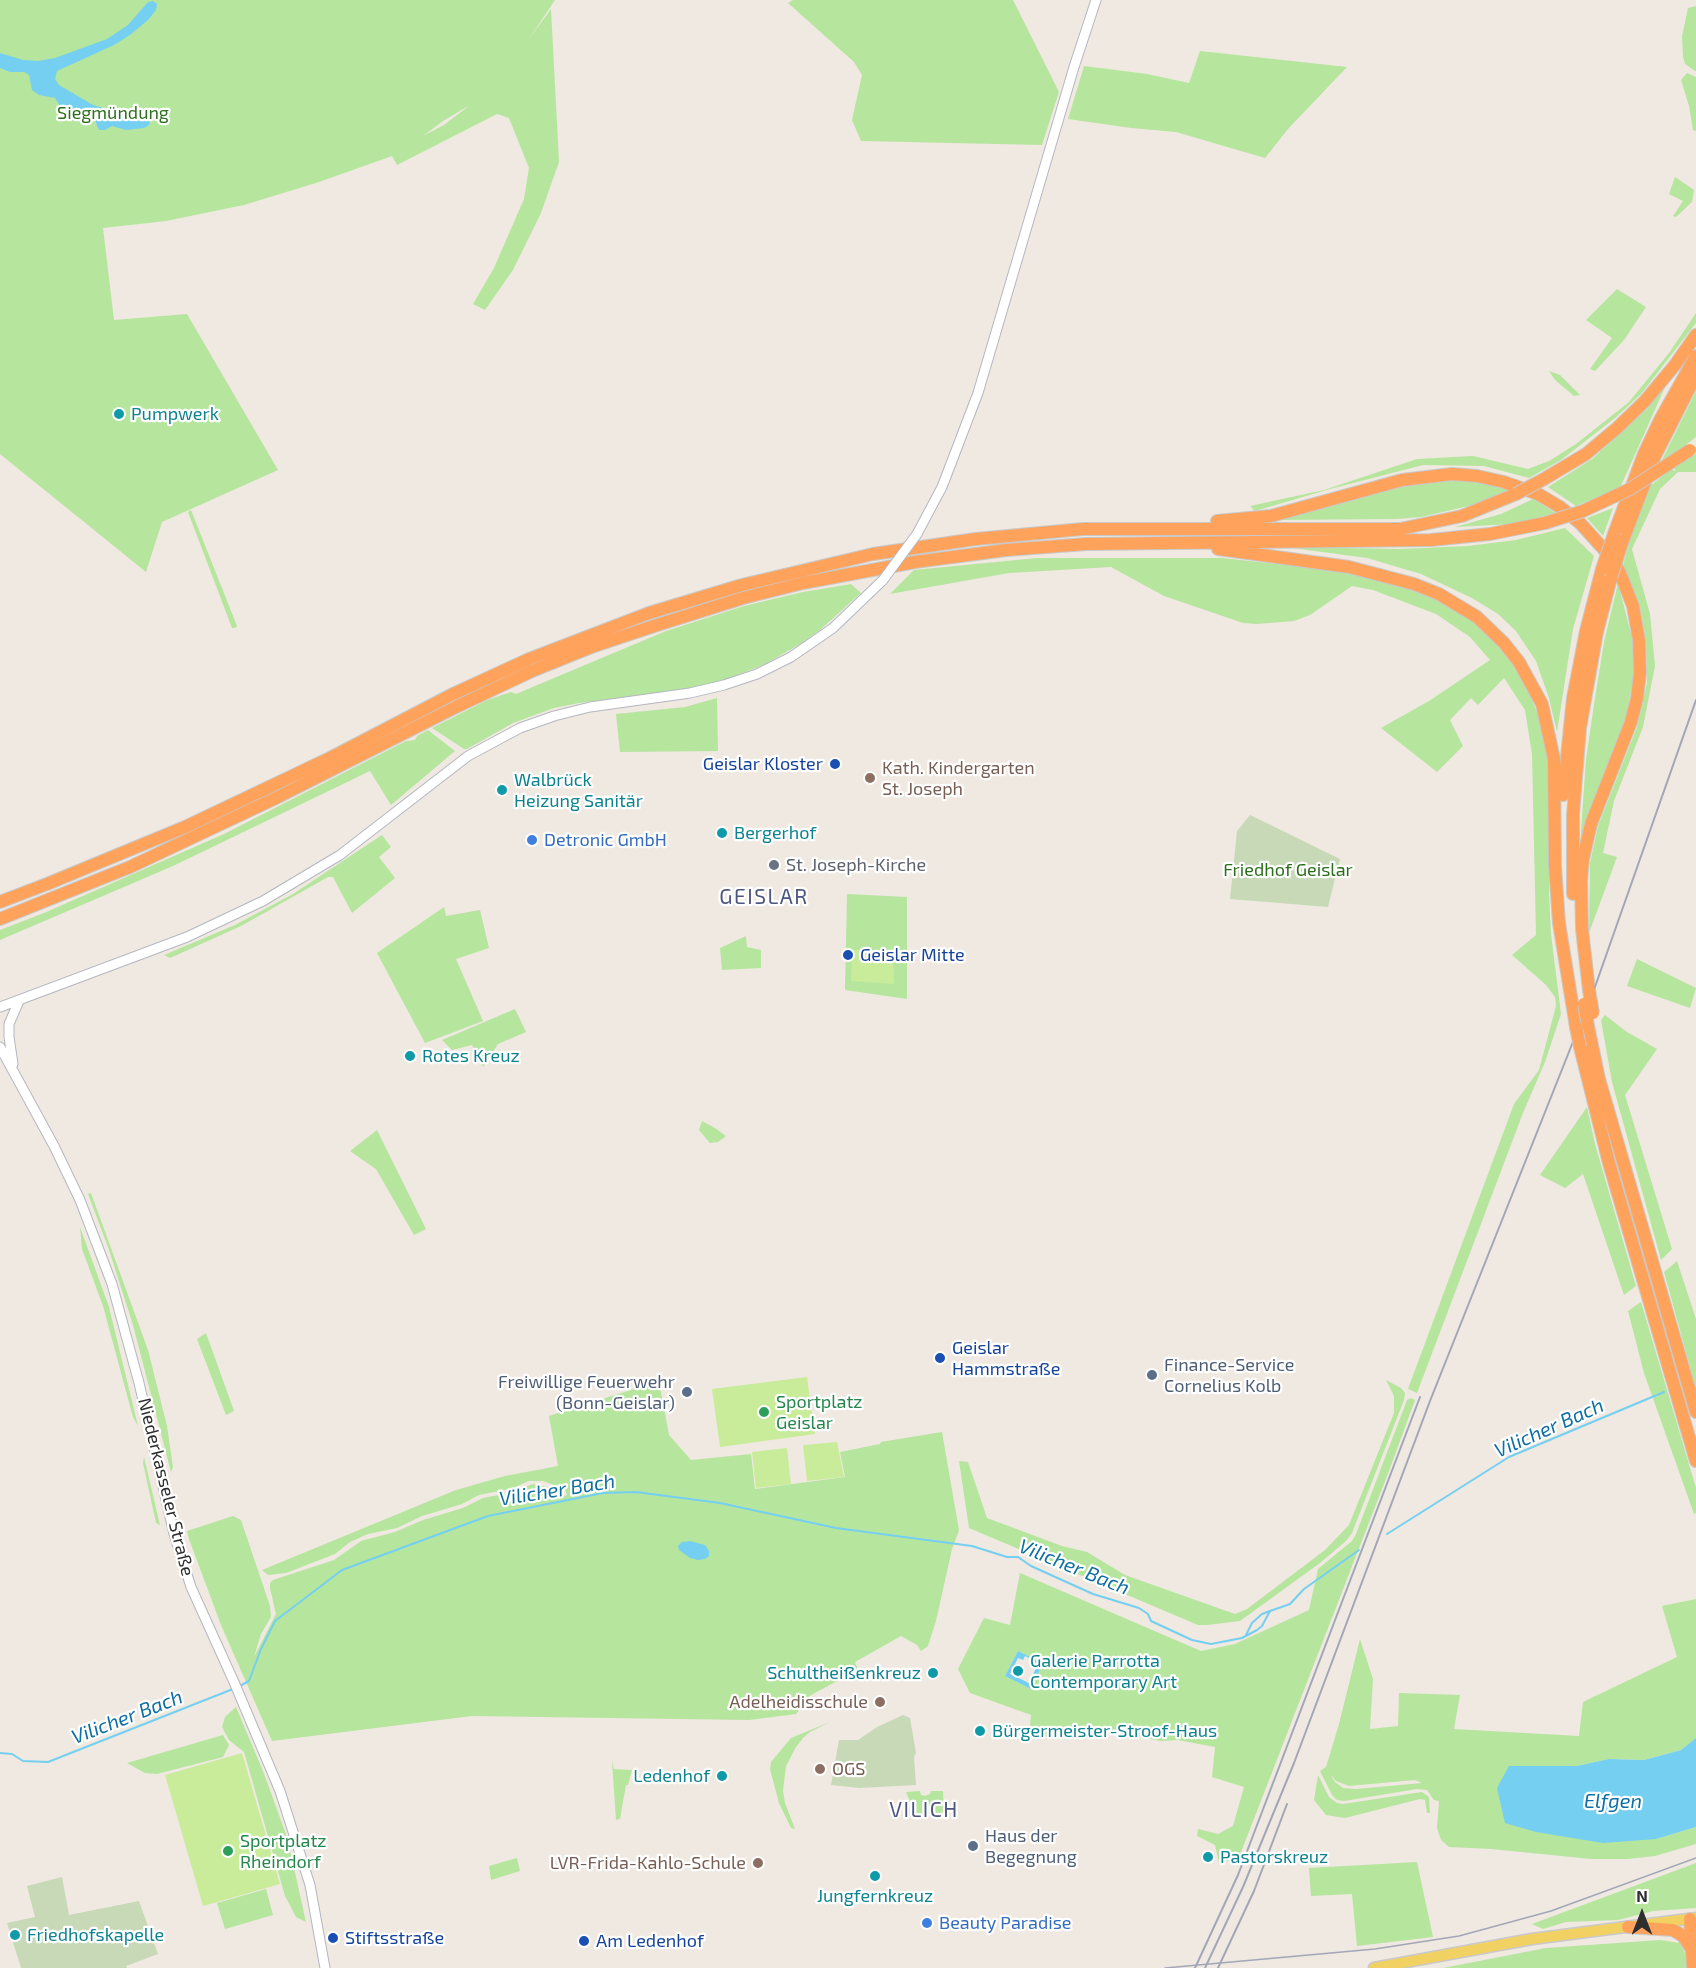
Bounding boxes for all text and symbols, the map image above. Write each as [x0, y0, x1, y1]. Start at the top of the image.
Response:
park label: Siegmündung [57, 102, 169, 124]
place label: Pumpwerk [131, 403, 219, 425]
marker: Pumpwerk [112, 407, 126, 421]
place label: Geislar Kloster [703, 753, 823, 775]
marker: Geislar Kloster [828, 757, 842, 771]
place label: Kath. Kindergarten St. Joseph [882, 757, 1035, 800]
place label: Walbrück Heizung Sanitär [514, 769, 643, 812]
marker: Kath. Kindergarten St. Joseph [863, 771, 877, 785]
marker: Walbrück Heizung Sanitär [495, 783, 509, 797]
place label: Bergerhof [734, 822, 816, 844]
marker: Bergerhof [715, 826, 729, 840]
place label: Detronic GmbH [544, 829, 667, 851]
marker: Detronic GmbH [525, 833, 539, 847]
place label: St. Joseph-Kirche [786, 854, 926, 876]
marker: St. Joseph-Kirche [767, 858, 781, 872]
park label: Friedhof Geislar [1223, 859, 1353, 881]
district label: GEISLAR [719, 884, 809, 910]
place label: Geislar Mitte [860, 944, 965, 966]
marker: Geislar Mitte [841, 948, 855, 962]
place label: Rotes Kreuz [422, 1045, 520, 1067]
marker: Rotes Kreuz [403, 1049, 417, 1063]
place label: Geislar Hammstraße [952, 1337, 1060, 1380]
marker: Geislar Hammstraße [933, 1351, 947, 1365]
place label: Finance-Service Cornelius Kolb [1164, 1354, 1294, 1396]
marker: Finance-Service Cornelius Kolb [1145, 1368, 1159, 1382]
place label: Freiwillige Feuerwehr (Bonn-Geislar) [498, 1371, 675, 1414]
marker: Freiwillige Feuerwehr (Bonn-Geislar) [680, 1385, 694, 1399]
place label: Sportplatz Geislar [776, 1391, 863, 1434]
water label: Vilicher Bach [1491, 1393, 1607, 1463]
street label: Niederkasseler Straße [133, 1396, 199, 1578]
marker: Sportplatz Geislar [757, 1405, 771, 1419]
water label: Vilicher Bach [497, 1469, 617, 1511]
water label: Vilicher Bach [1015, 1534, 1133, 1600]
place label: Galerie Parrotta Contemporary Art [1030, 1650, 1177, 1692]
place label: Schultheißenkreuz [767, 1662, 921, 1684]
marker: Galerie Parrotta Contemporary Art [1011, 1664, 1025, 1678]
marker: Schultheißenkreuz [926, 1666, 940, 1680]
water label: Vilicher Bach [68, 1685, 186, 1749]
place label: Adelheidisschule [729, 1691, 868, 1713]
marker: Adelheidisschule [873, 1695, 887, 1709]
place label: Bürgermeister-Stroof-Haus [992, 1720, 1217, 1742]
marker: Bürgermeister-Stroof-Haus [973, 1724, 987, 1738]
place label: OGS [832, 1758, 865, 1780]
marker: OGS [813, 1762, 827, 1776]
place label: Ledenhof [633, 1765, 710, 1787]
marker: Ledenhof [715, 1769, 729, 1783]
water label: Elfgen [1584, 1789, 1642, 1813]
district label: VILICH [889, 1797, 959, 1823]
place label: Haus der Begegnung [985, 1825, 1077, 1868]
place label: Sportplatz Rheindorf [240, 1830, 327, 1872]
marker: Haus der Begegnung [966, 1839, 980, 1853]
marker: Sportplatz Rheindorf [221, 1844, 235, 1858]
place label: Pastorskreuz [1220, 1846, 1328, 1868]
marker: Pastorskreuz [1201, 1850, 1215, 1864]
place label: LVR-Frida-Kahlo-Schule [550, 1852, 746, 1874]
marker: LVR-Frida-Kahlo-Schule [751, 1856, 765, 1870]
marker: Jungfernkreuz [868, 1869, 882, 1883]
north arrow [1612, 1884, 1672, 1944]
place label: Jungfernkreuz [817, 1885, 933, 1907]
text: N [1636, 1886, 1648, 1905]
place label: Beauty Paradise [939, 1912, 1071, 1934]
marker: Beauty Paradise [920, 1916, 934, 1930]
place label: Friedhofskapelle [27, 1924, 164, 1946]
place label: Stiftsstraße [345, 1927, 444, 1949]
marker: Friedhofskapelle [8, 1928, 22, 1942]
place label: Am Ledenhof [596, 1930, 704, 1952]
marker: Stiftsstraße [326, 1931, 340, 1945]
marker: Am Ledenhof [577, 1934, 591, 1948]

